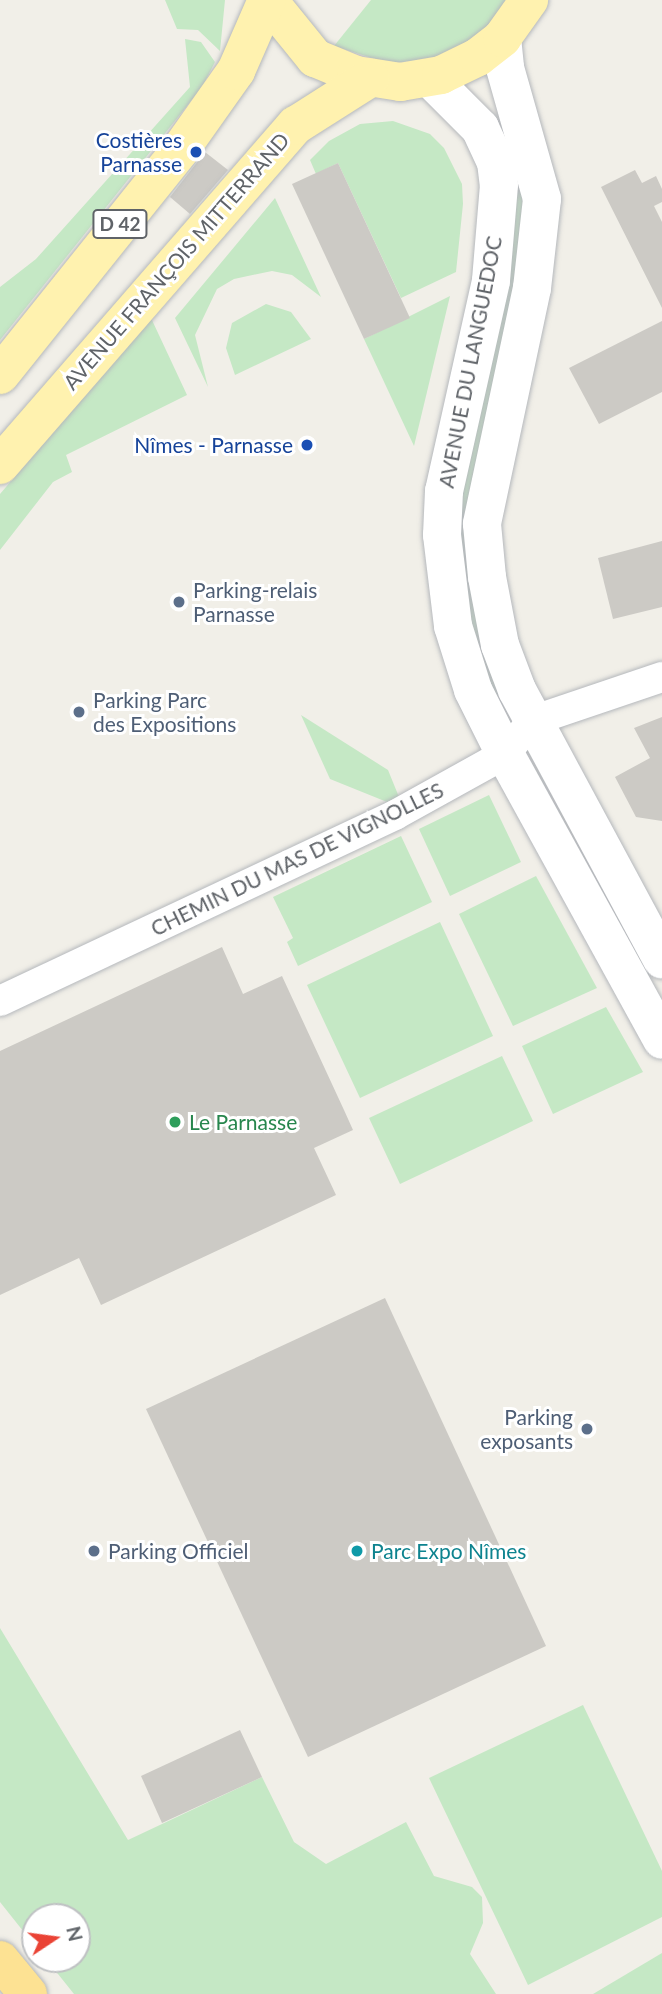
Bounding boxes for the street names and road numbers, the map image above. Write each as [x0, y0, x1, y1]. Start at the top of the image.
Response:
street label: AVENUE FRANÇOIS MITTERRAND [58, 128, 294, 394]
road number: D 42 [92, 208, 148, 240]
street label: AVENUE DU LANGUEDOC [433, 234, 507, 490]
street label: CHEMIN DU MAS DE VIGNOLLES [146, 777, 448, 941]

